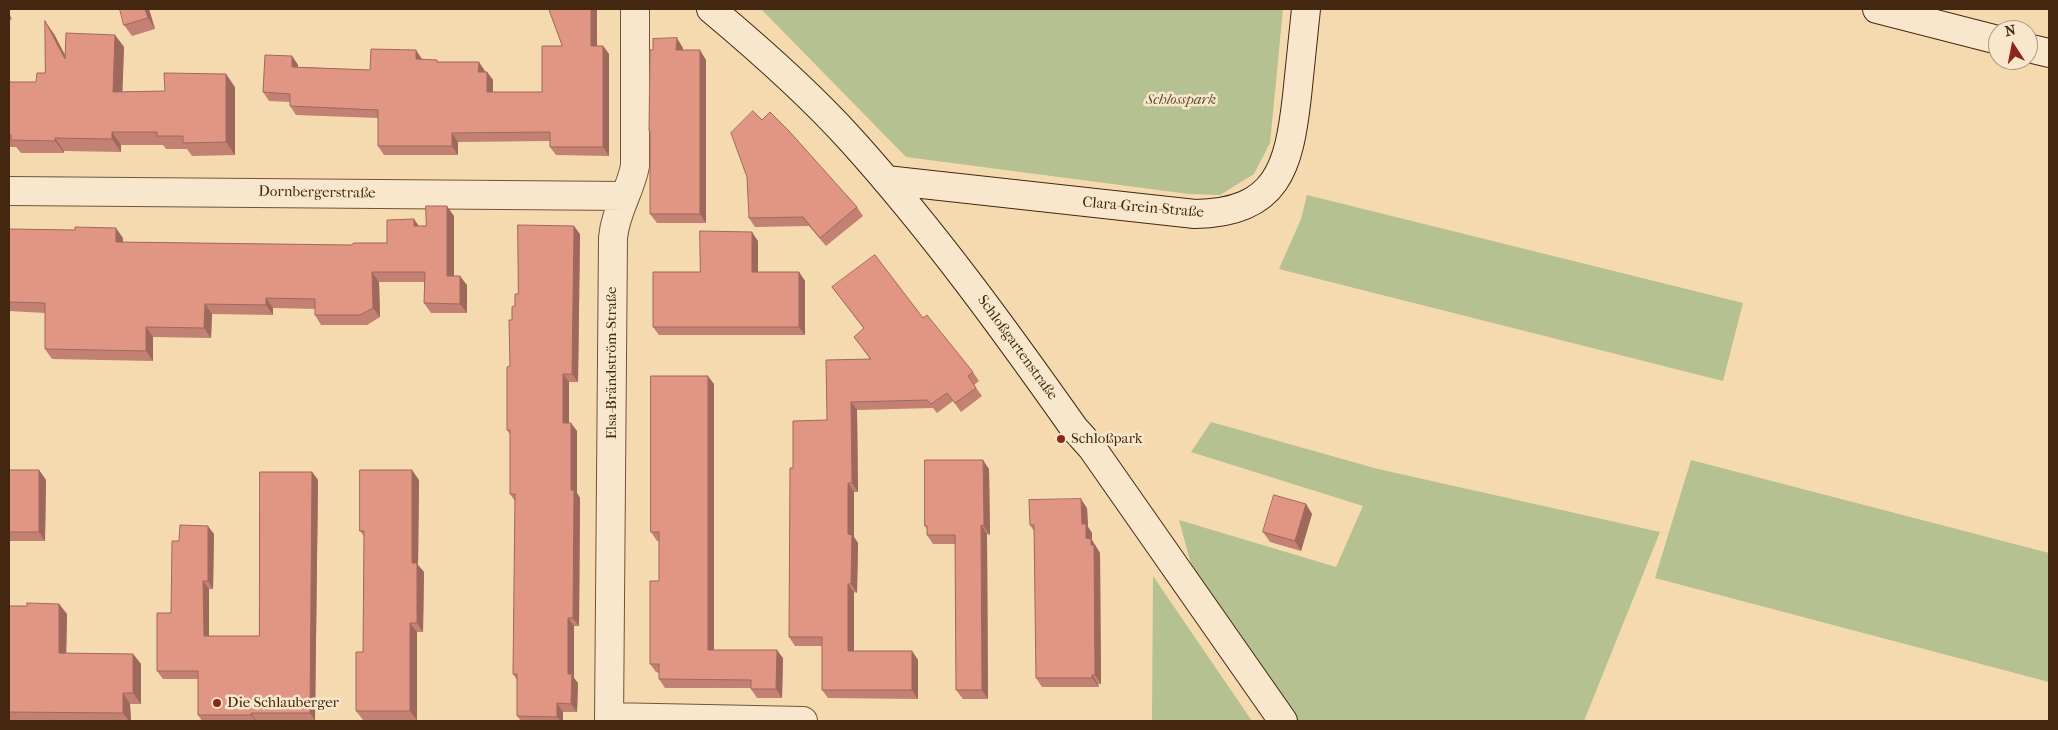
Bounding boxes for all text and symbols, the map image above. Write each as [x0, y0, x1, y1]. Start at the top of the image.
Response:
north arrow [1988, 20, 2038, 70]
text: N [2003, 21, 2017, 40]
park label: Schlosspark [1146, 91, 1216, 109]
street label: Dornbergerstraße [258, 183, 376, 203]
street label: Clara-Grein-Straße [1082, 194, 1204, 222]
street label: Elsa-Brändström-Straße [603, 287, 621, 439]
street label: Schloßgartenstraße [973, 292, 1061, 404]
place label: Schloßpark [1071, 430, 1142, 448]
marker: Schloßpark [1055, 433, 1067, 445]
place label: Die Schlauberger [227, 694, 339, 712]
marker: Die Schlauberger [211, 697, 223, 709]

